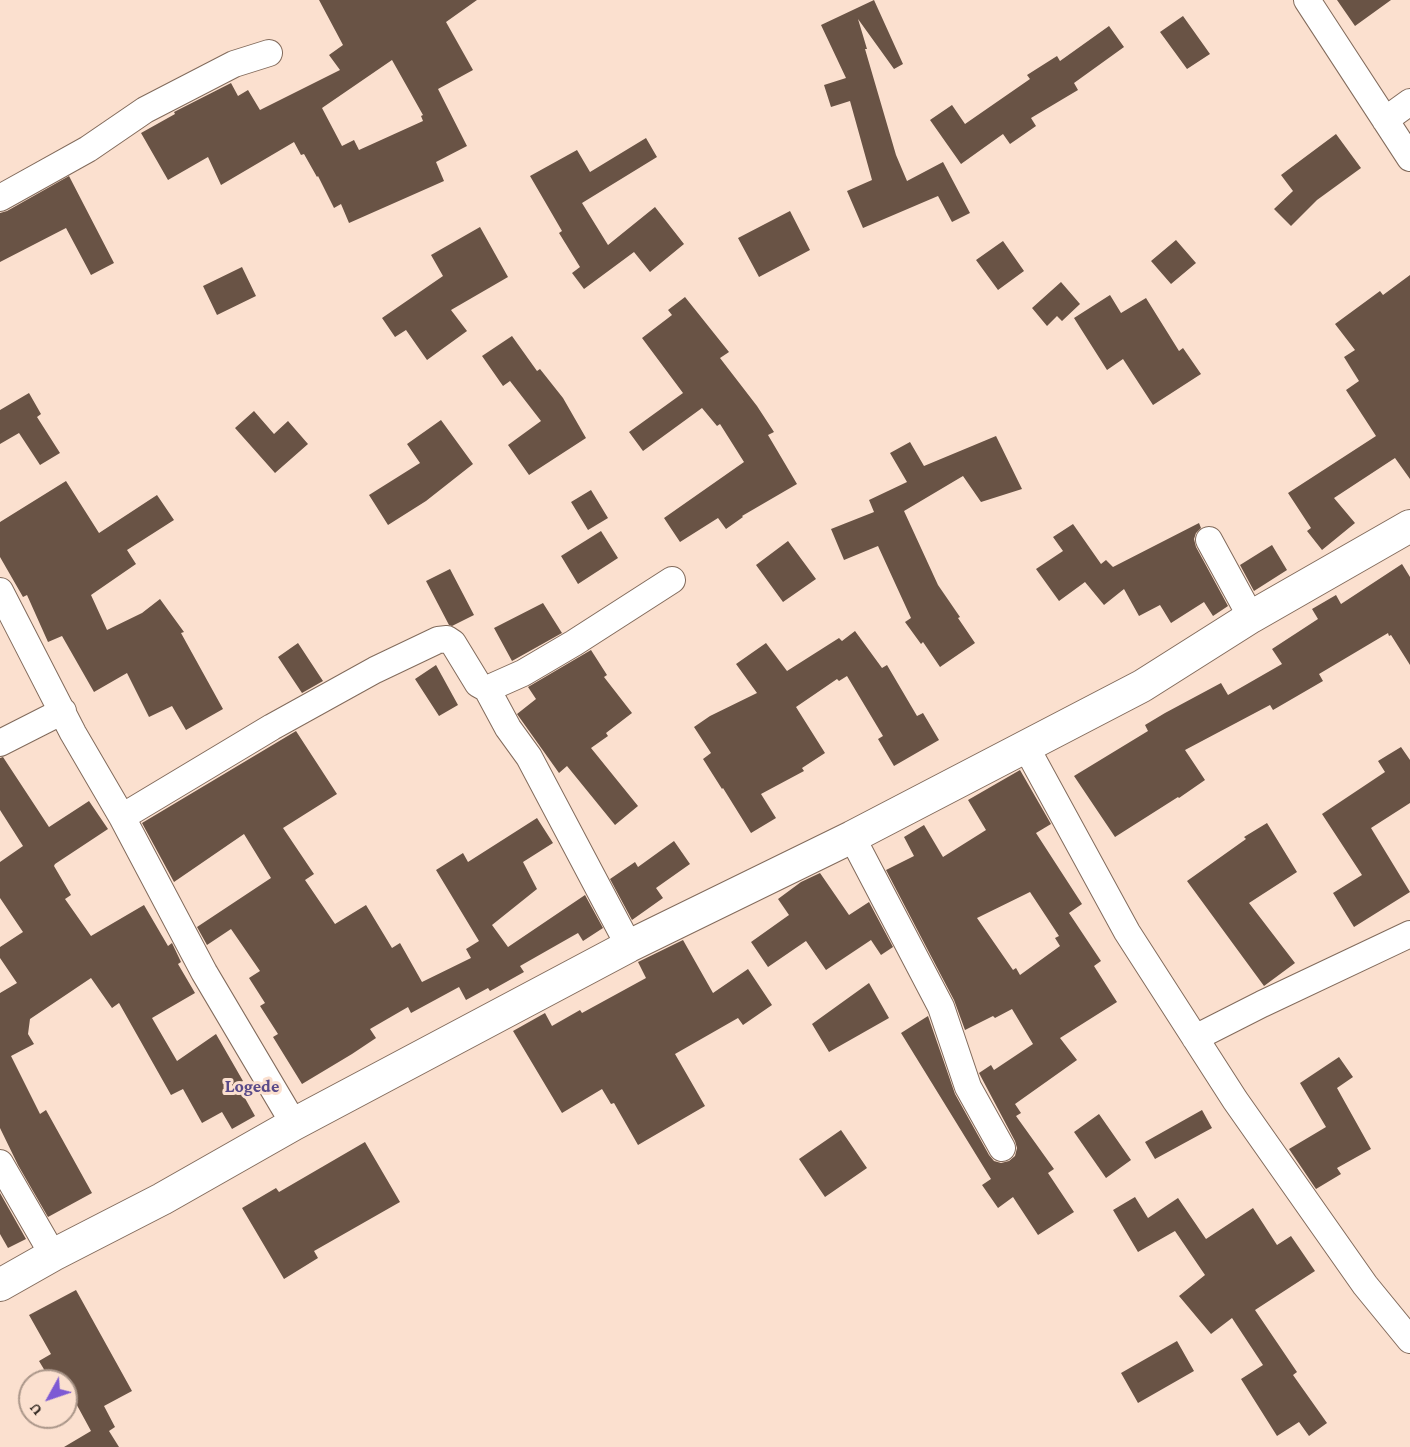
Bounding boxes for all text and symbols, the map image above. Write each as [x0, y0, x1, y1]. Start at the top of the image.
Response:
district label: Logede [225, 1075, 279, 1097]
north arrow [18, 1369, 78, 1429]
text: U [25, 1400, 45, 1419]

